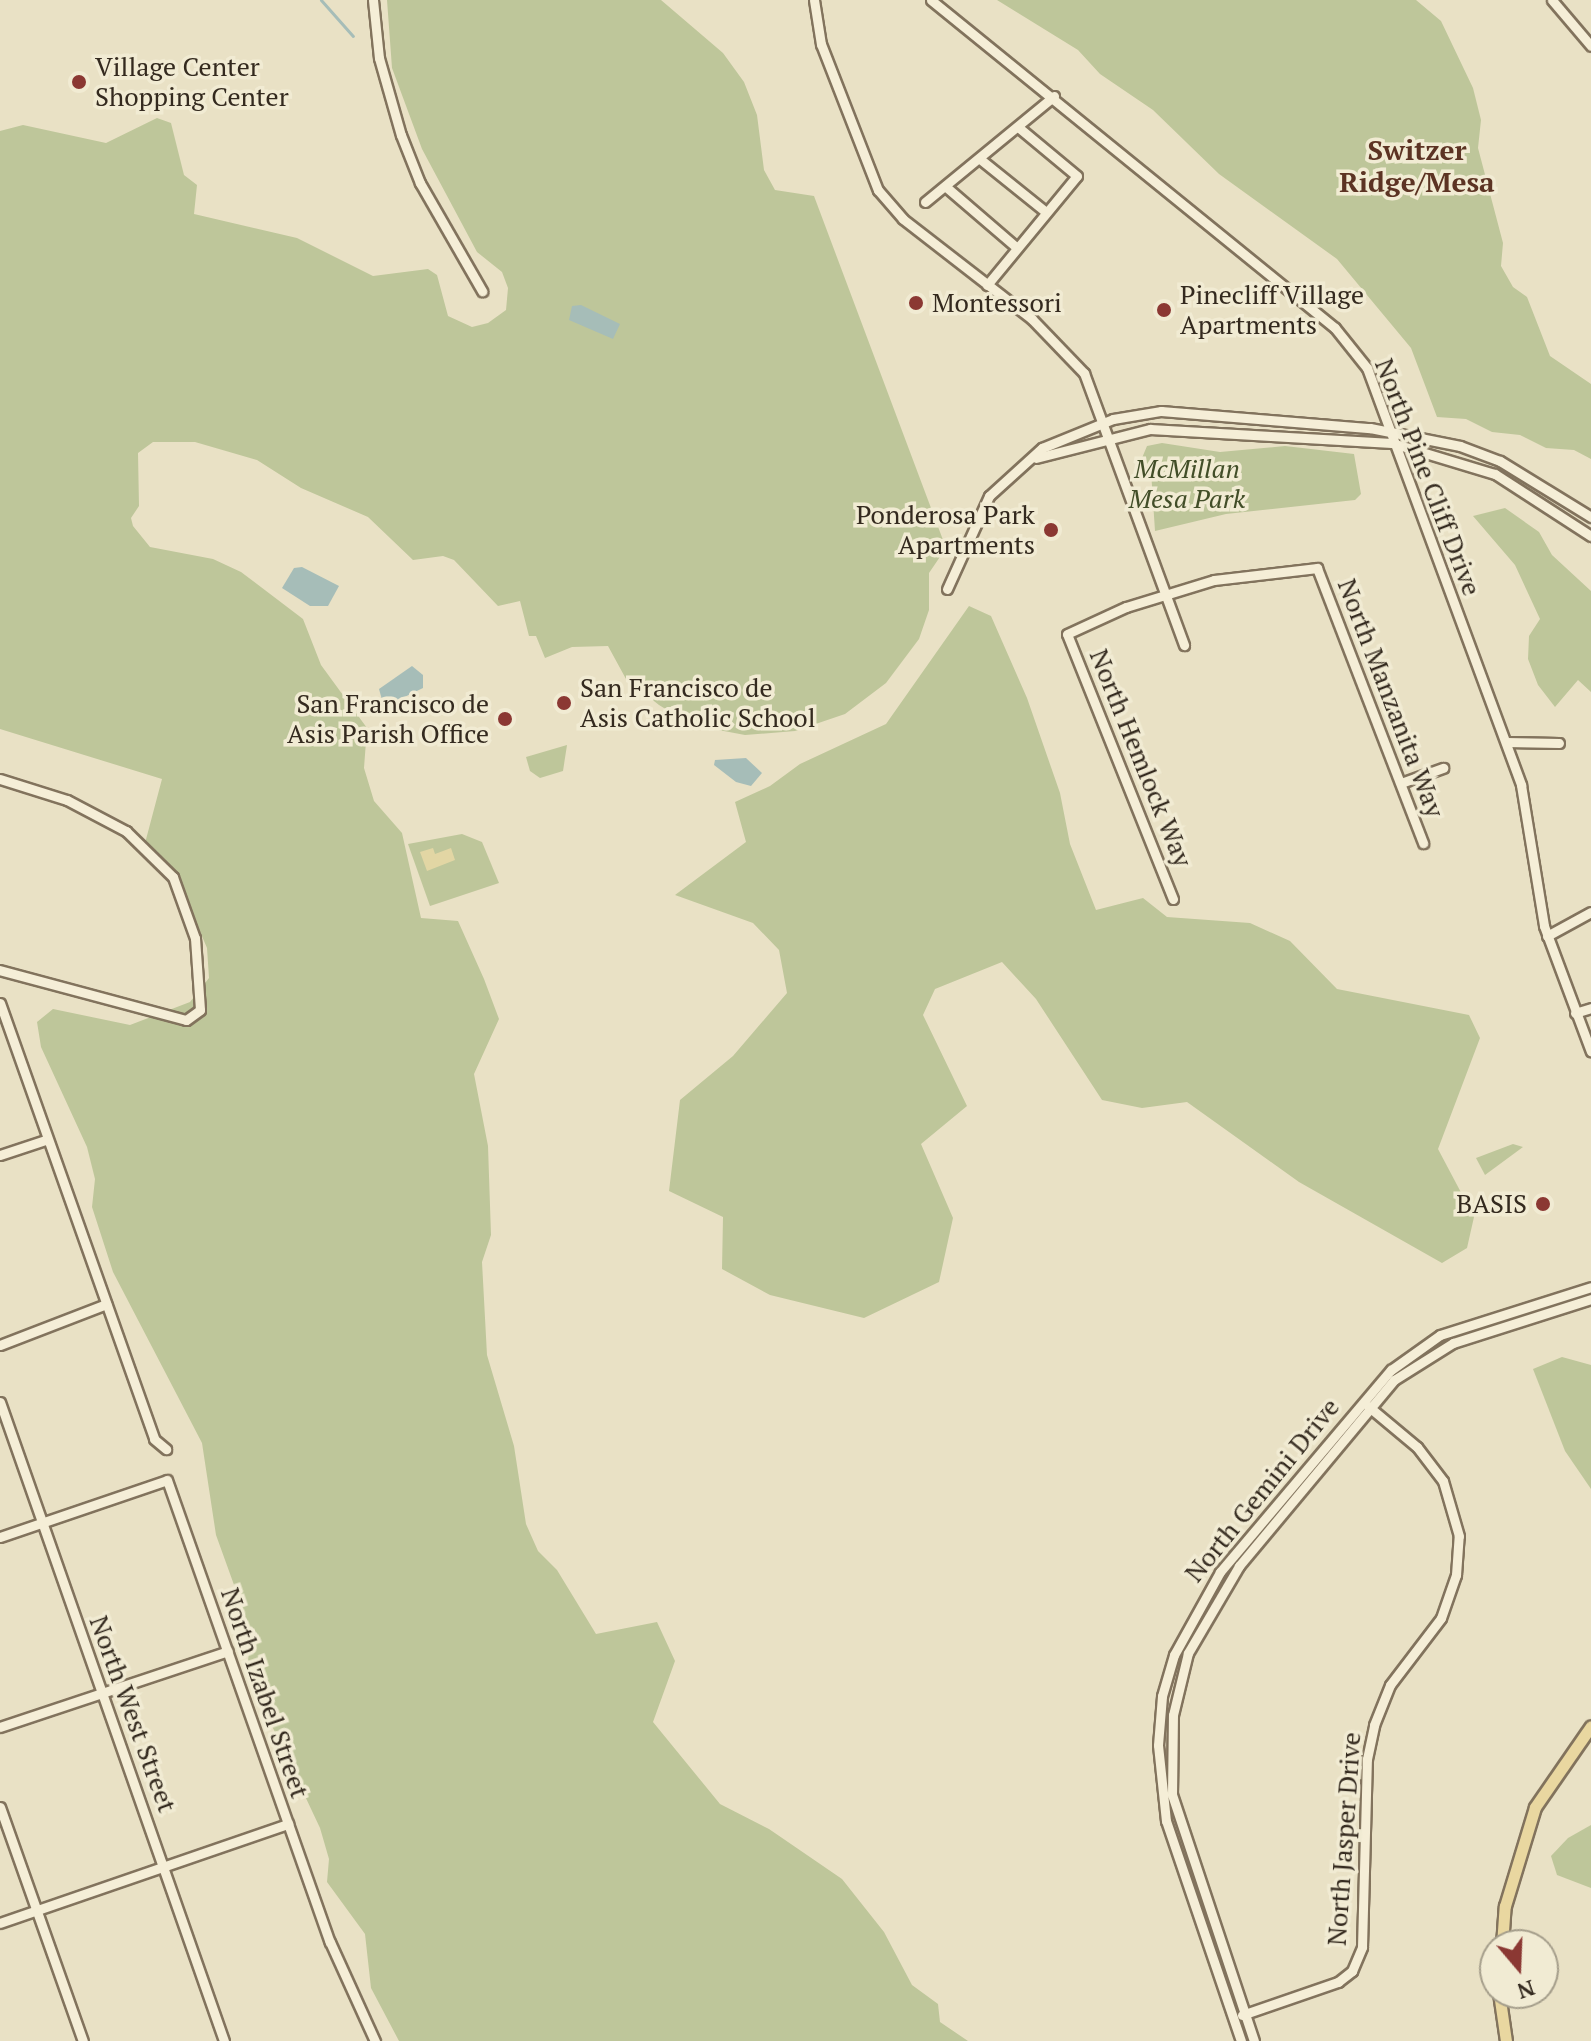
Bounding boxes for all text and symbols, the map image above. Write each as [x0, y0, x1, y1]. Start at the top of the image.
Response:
place label: Village Center Shopping Center [95, 51, 289, 112]
marker: Village Center Shopping Center [70, 73, 88, 91]
district label: Switzer Ridge/Mesa [1339, 133, 1495, 199]
place label: Pinecliff Village Apartments [1180, 279, 1365, 340]
place label: Montessori [932, 287, 1062, 319]
marker: Montessori [907, 294, 925, 312]
marker: Pinecliff Village Apartments [1155, 301, 1173, 319]
street label: North Pine Cliff Drive [1368, 354, 1488, 600]
park label: McMillan Mesa Park [1129, 453, 1245, 514]
place label: Ponderosa Park Apartments [856, 499, 1035, 560]
marker: Ponderosa Park Apartments [1042, 521, 1060, 539]
street label: North Manzanita Way [1331, 574, 1451, 822]
street label: North Hemlock Way [1083, 645, 1199, 871]
place label: San Francisco de Asis Catholic School [580, 672, 816, 734]
place label: San Francisco de Asis Parish Office [287, 688, 489, 750]
marker: San Francisco de Asis Catholic School [555, 694, 573, 712]
marker: San Francisco de Asis Parish Office [496, 710, 514, 728]
place label: BASIS [1456, 1188, 1527, 1220]
marker: BASIS [1534, 1195, 1552, 1213]
street label: North Gemini Drive [1178, 1392, 1346, 1588]
street label: North Izabel Street [214, 1584, 316, 1802]
street label: North West Street [83, 1611, 183, 1817]
street label: North Jasper Drive [1321, 1731, 1367, 1947]
north arrow [1479, 1929, 1559, 2009]
text: N [1514, 1974, 1539, 2007]

